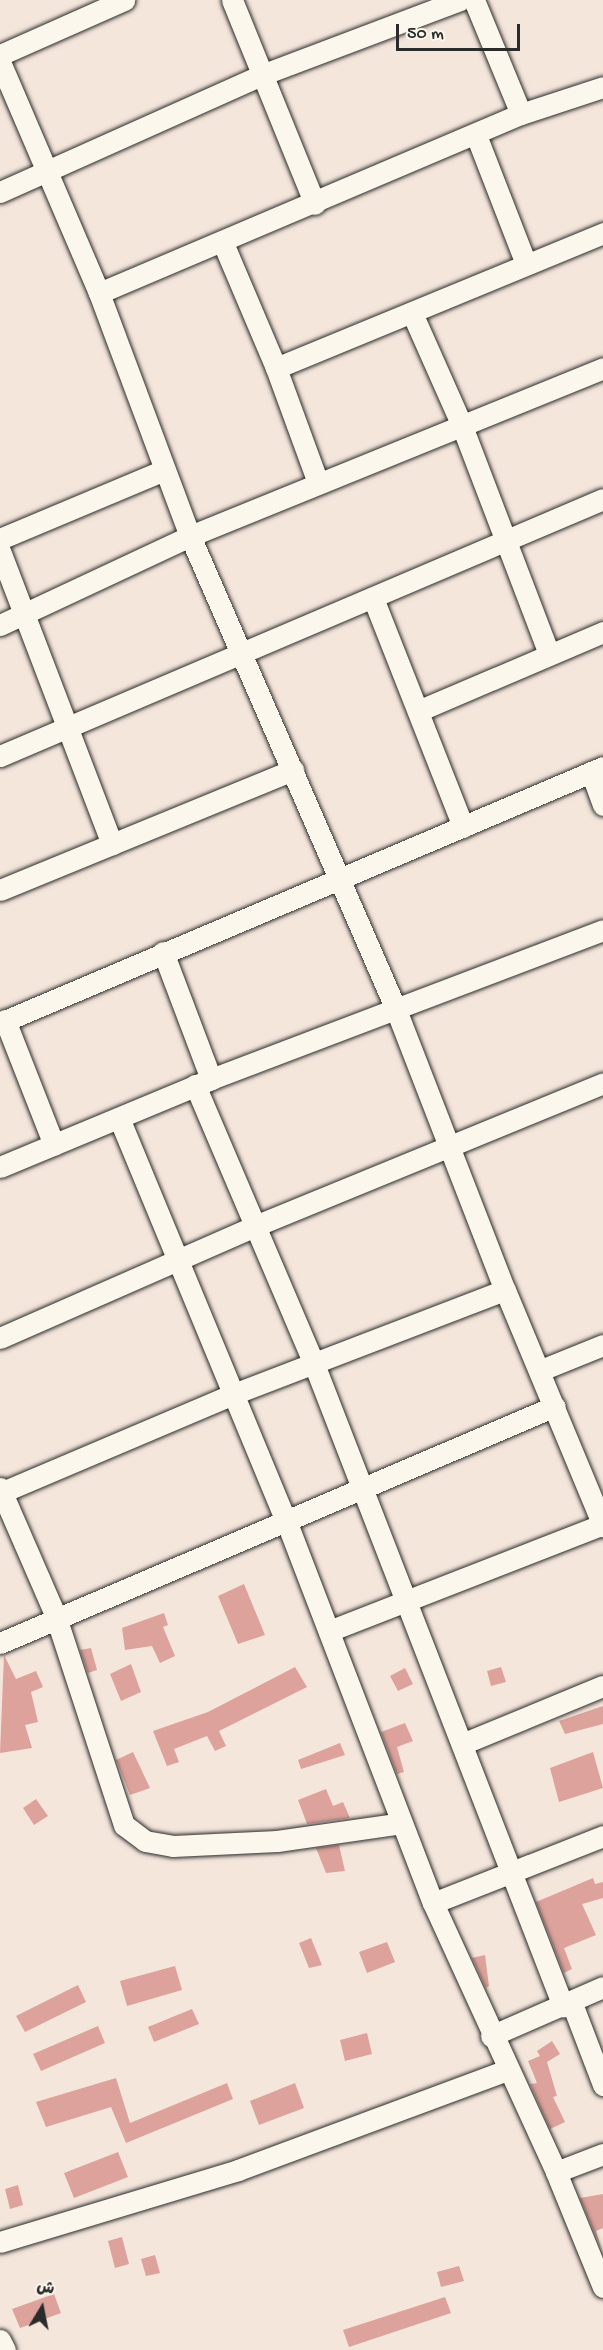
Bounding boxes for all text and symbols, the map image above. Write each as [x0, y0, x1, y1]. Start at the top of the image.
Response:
scale bar [399, 12, 524, 50]
text: 50 m [407, 24, 444, 45]
north arrow [12, 2278, 72, 2338]
text: ش [35, 2279, 56, 2301]

